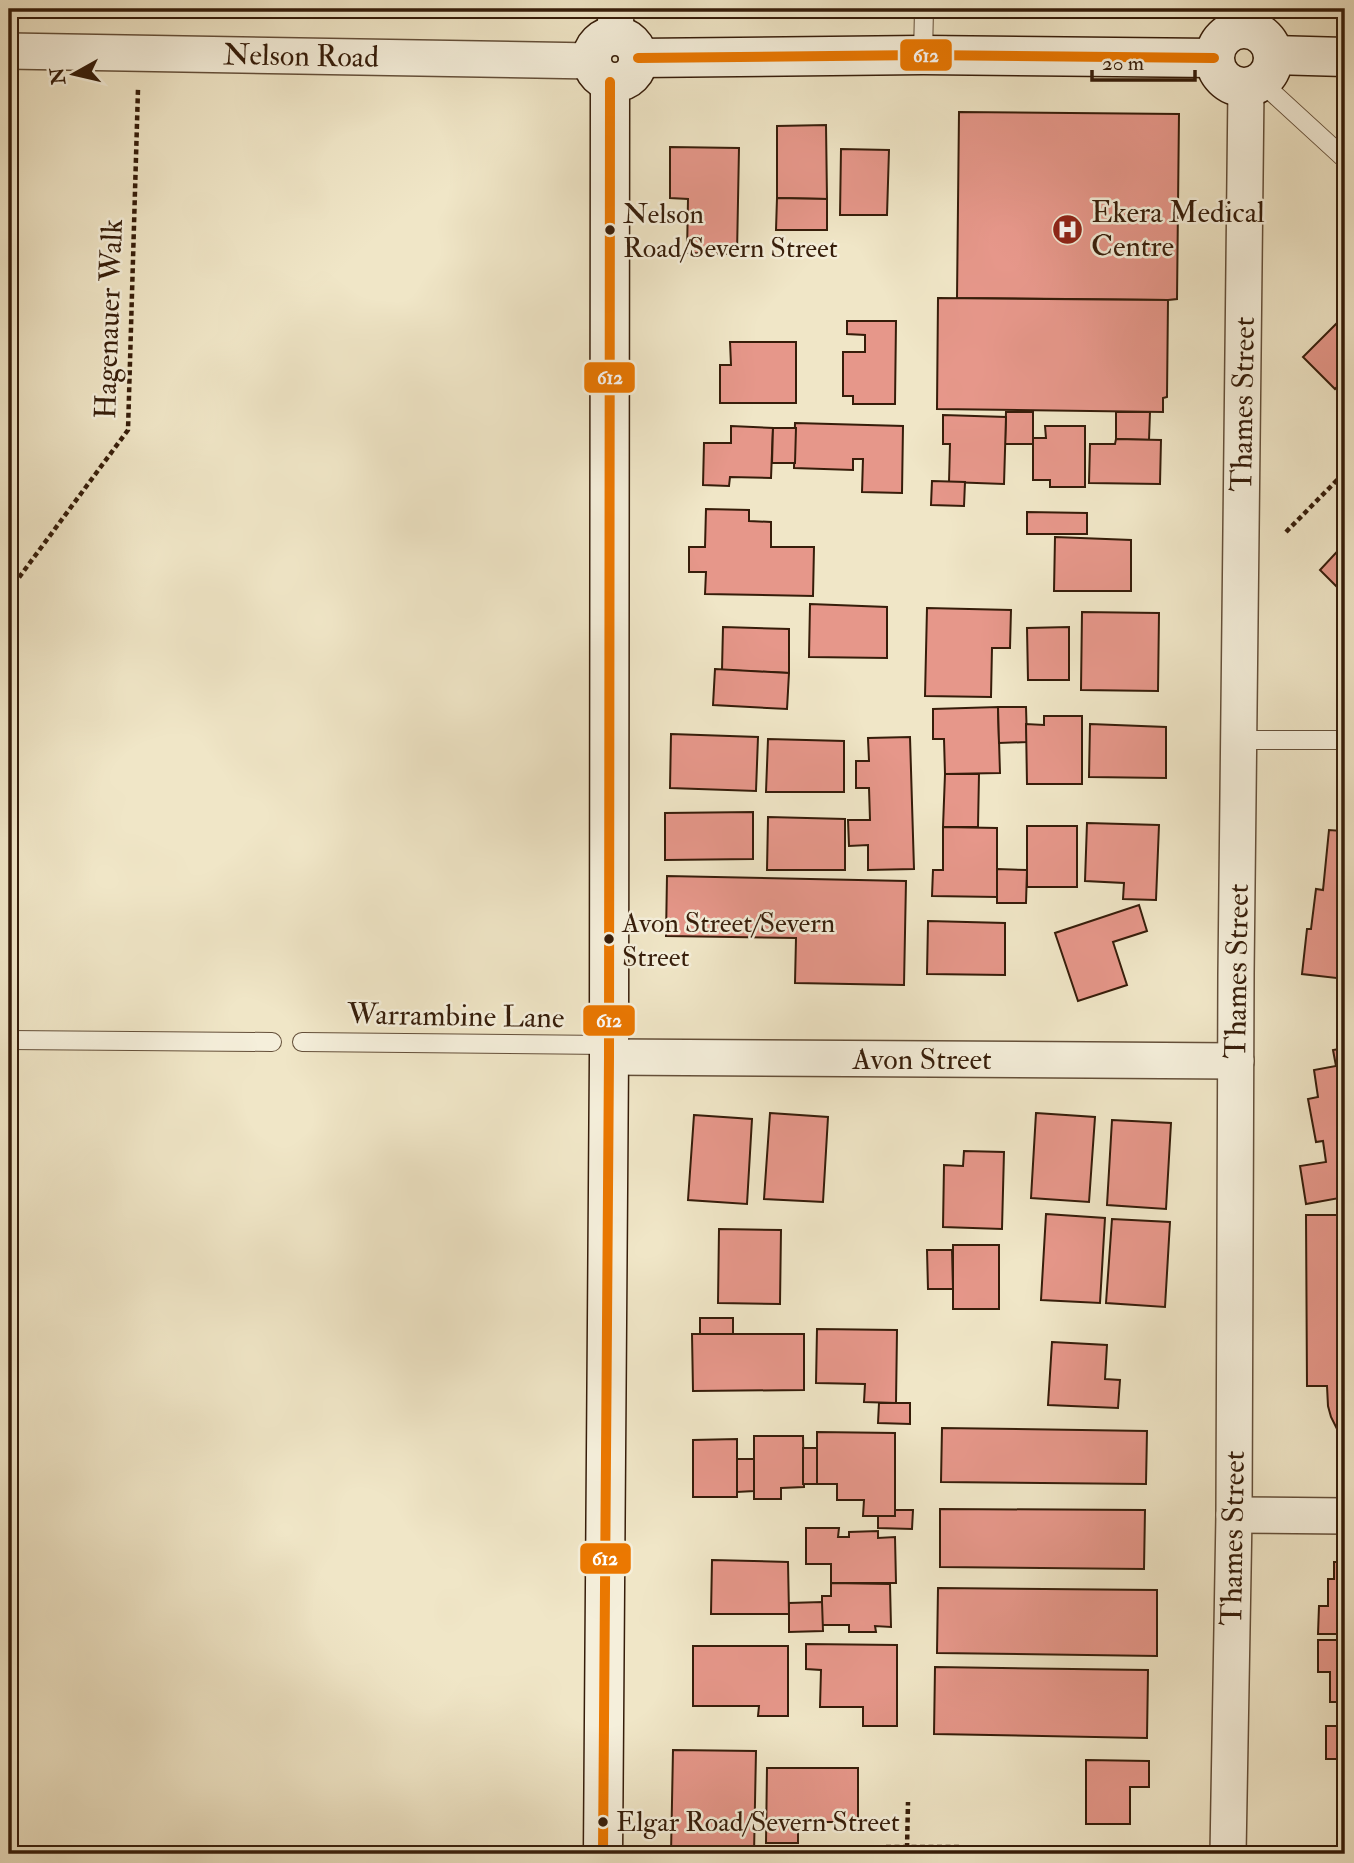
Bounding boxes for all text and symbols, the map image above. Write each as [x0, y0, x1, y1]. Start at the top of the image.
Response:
street label: Nelson Road [223, 36, 379, 76]
north arrow [38, 38, 108, 108]
line badge: 612 [899, 38, 953, 72]
scale bar [1092, 38, 1195, 82]
text: 612 [913, 44, 939, 68]
text: 20 m [1102, 50, 1144, 77]
text: N [45, 65, 71, 87]
place label: Ekera Medical Centre [1091, 194, 1265, 265]
place label: Nelson Road/Severn Street [623, 197, 838, 266]
hospital icon: Ekera Medical Centre [1051, 212, 1085, 246]
street label: Hagenauer Walk [87, 218, 131, 420]
marker: Nelson Road/Severn Street [603, 223, 617, 237]
street label: Thames Street [1223, 316, 1263, 492]
line badge: 612 [583, 361, 636, 394]
text: 612 [597, 366, 623, 390]
street label: Thames Street [1217, 883, 1257, 1059]
place label: Avon Street/Severn Street [621, 906, 835, 975]
marker: Avon Street/Severn Street [602, 932, 616, 946]
street label: Warrambine Lane [346, 996, 565, 1036]
line badge: 612 [582, 1004, 636, 1037]
text: 612 [596, 1009, 622, 1033]
street label: Avon Street [851, 1041, 992, 1078]
street label: Thames Street [1213, 1450, 1253, 1626]
line badge: 612 [579, 1542, 632, 1575]
text: 612 [592, 1547, 618, 1571]
place label: Elgar Road/Severn Street [616, 1805, 900, 1840]
marker: Elgar Road/Severn Street [596, 1815, 610, 1829]

